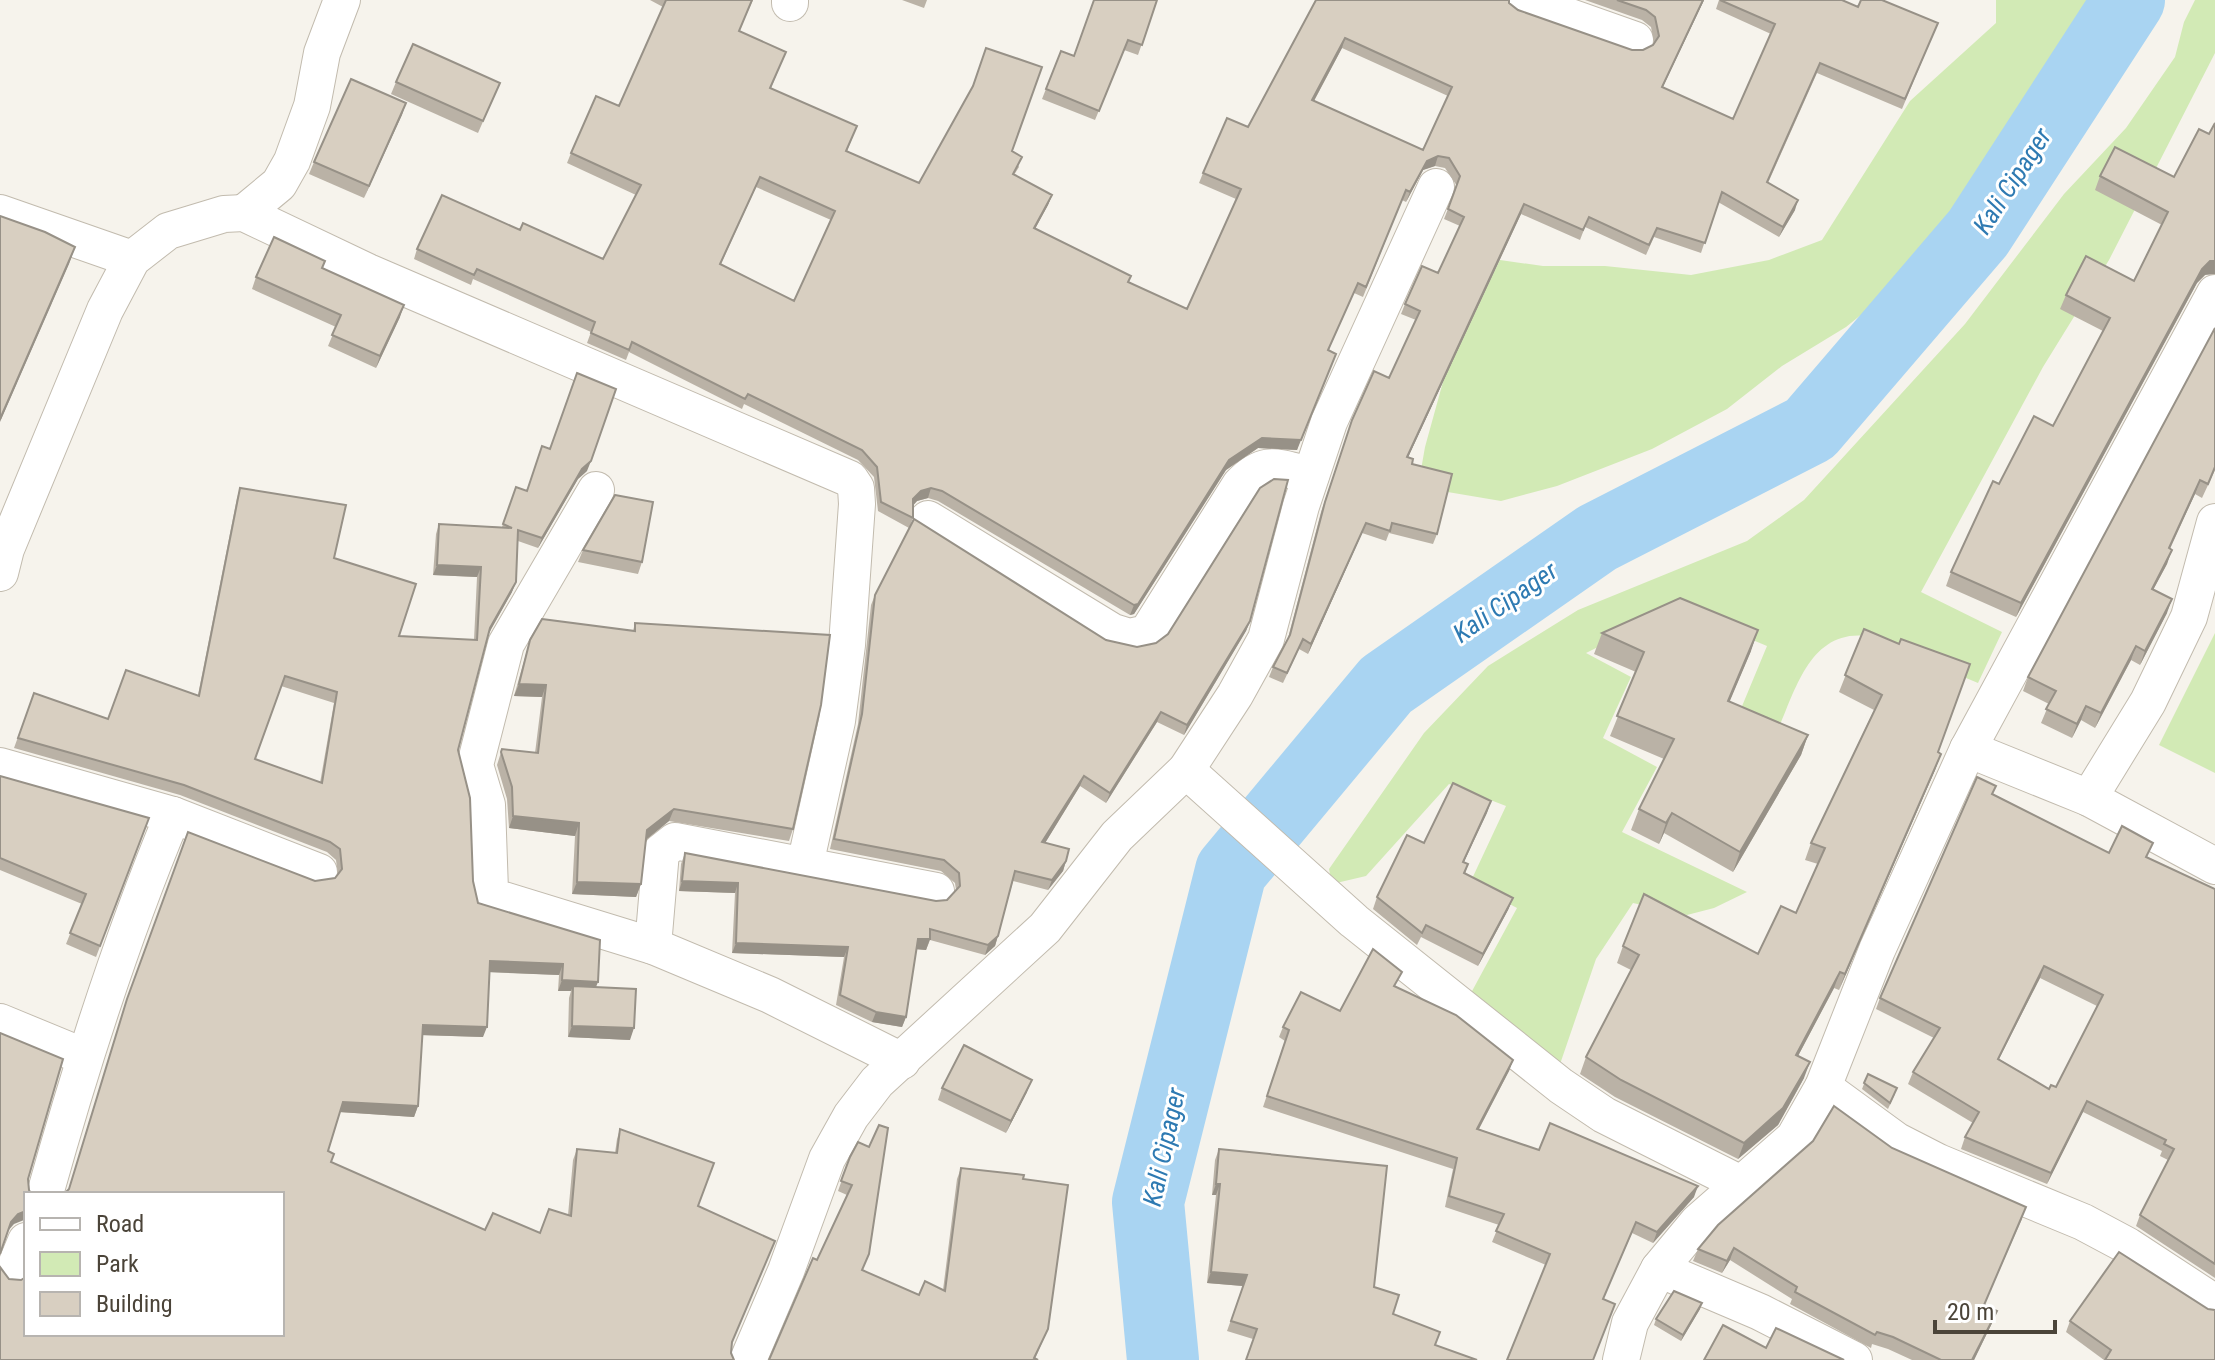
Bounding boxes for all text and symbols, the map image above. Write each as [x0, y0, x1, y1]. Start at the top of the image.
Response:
water label: Kali Cipager [1967, 121, 2058, 239]
water label: Kali Cipager [1447, 555, 1564, 649]
water label: Kali Cipager [1137, 1084, 1191, 1209]
legend [24, 1192, 284, 1336]
text: Road [96, 1210, 144, 1238]
text: Park [96, 1250, 139, 1278]
scale bar [1935, 1284, 2055, 1334]
text: Building [96, 1290, 173, 1318]
text: 20 m [1947, 1298, 1994, 1326]

